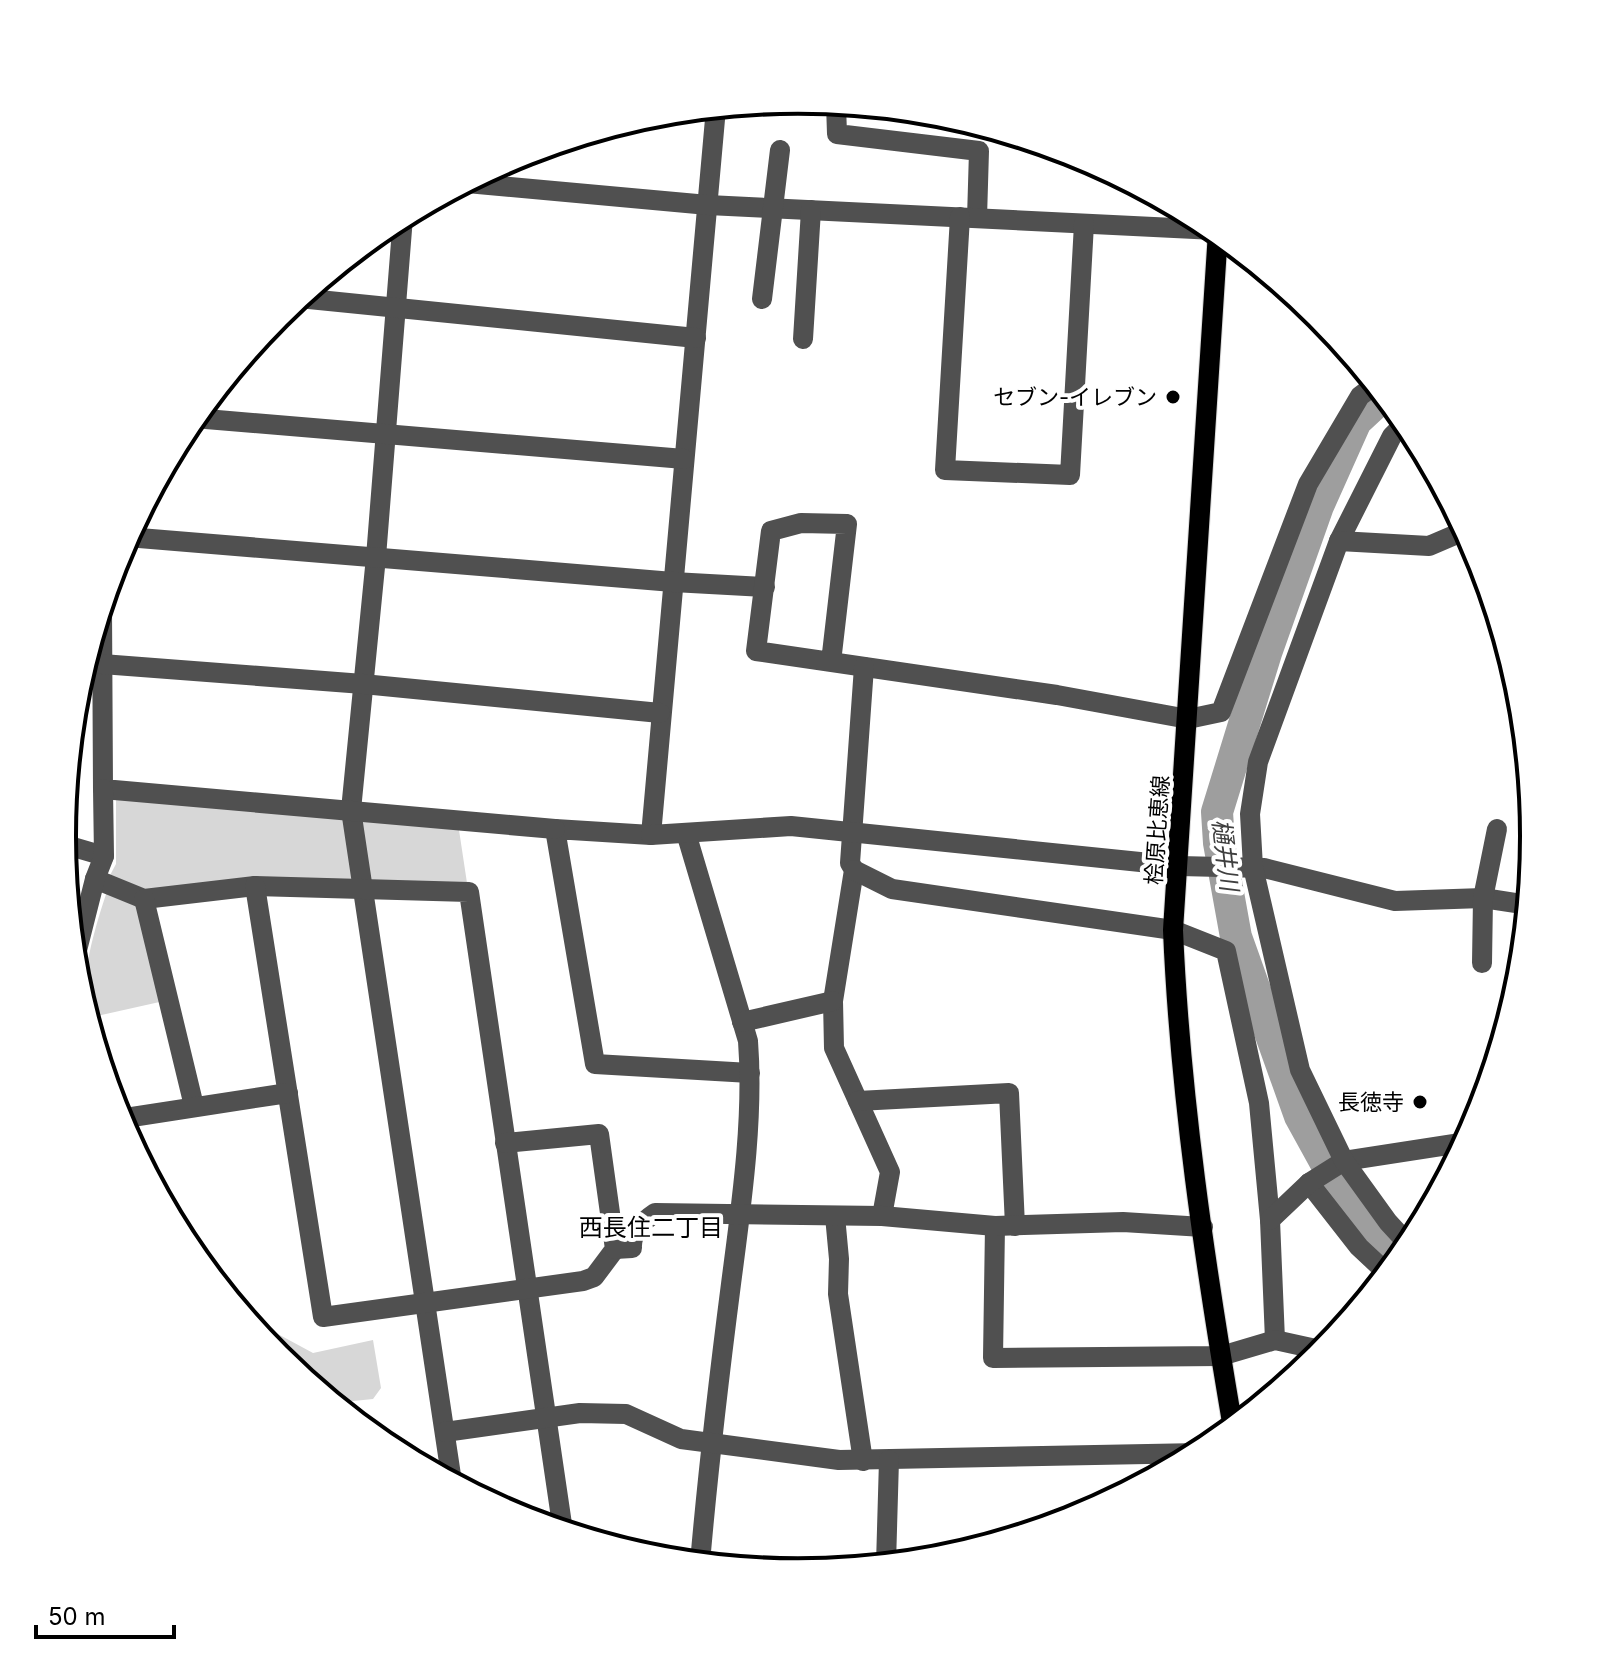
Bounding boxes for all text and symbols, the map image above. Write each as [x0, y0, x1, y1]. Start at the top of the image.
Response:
place label: セブン-イレブン [993, 384, 1157, 410]
marker: セブン-イレブン [1164, 388, 1182, 406]
street label: 桧原比恵線 [1140, 774, 1174, 886]
water label: 樋井川 [1207, 817, 1245, 895]
place label: 長徳寺 [1338, 1089, 1404, 1115]
marker: 長徳寺 [1411, 1093, 1429, 1111]
district label: 西長住二丁目 [579, 1213, 723, 1242]
scale bar [36, 1589, 174, 1639]
text: 50 m [48, 1602, 106, 1631]

